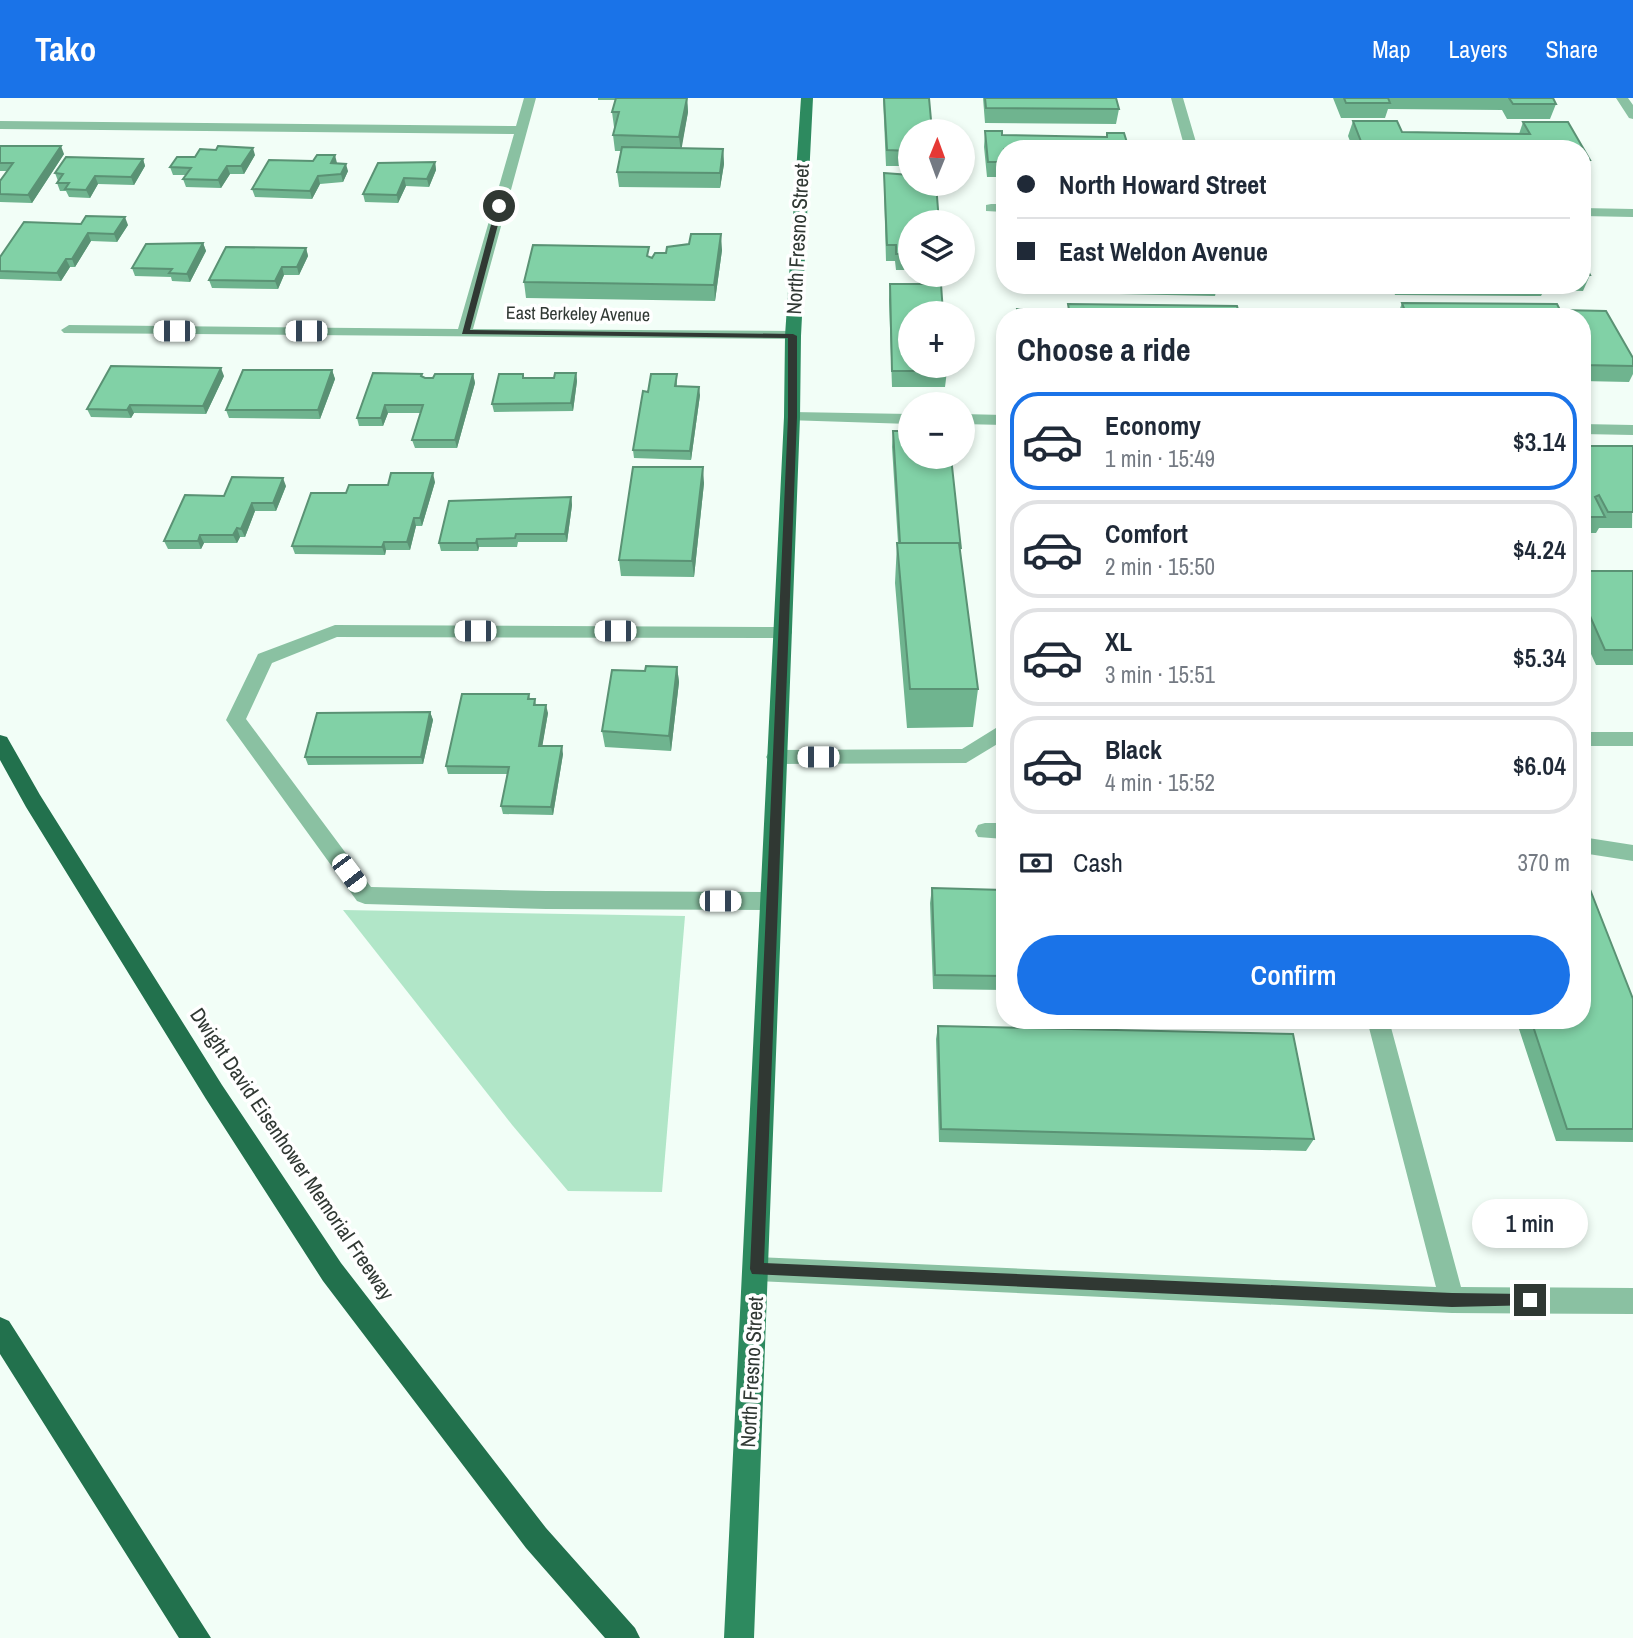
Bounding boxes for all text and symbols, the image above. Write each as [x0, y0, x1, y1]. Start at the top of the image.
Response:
text: Tako [35, 27, 96, 71]
text: Map [1372, 33, 1410, 65]
text: Layers [1448, 33, 1507, 65]
text: Share [1545, 33, 1598, 65]
north arrow [898, 119, 975, 196]
map controls [898, 119, 975, 469]
street label: North Fresno Street [779, 163, 816, 315]
text: North Howard Street [1059, 167, 1266, 202]
route start [483, 190, 515, 222]
button: layers [898, 210, 975, 287]
text: East Weldon Avenue [1059, 234, 1268, 269]
street label: East Berkeley Avenue [506, 300, 650, 327]
button: + [898, 301, 975, 378]
car [154, 321, 196, 342]
car [286, 321, 328, 342]
text: Choose a ride [1017, 328, 1191, 371]
button: − [898, 392, 975, 469]
text: Economy [1105, 408, 1201, 443]
icon: car [1021, 410, 1084, 473]
text: $3.14 [1513, 424, 1566, 459]
text: 1 min · 15:49 [1105, 443, 1215, 474]
text: Comfort [1105, 516, 1188, 551]
icon: car [1021, 518, 1084, 581]
text: $4.24 [1513, 532, 1566, 567]
text: 2 min · 15:50 [1105, 551, 1215, 582]
car [455, 621, 497, 642]
car [595, 621, 637, 642]
text: XL [1105, 624, 1132, 659]
icon: car [1021, 626, 1084, 689]
text: $5.34 [1513, 640, 1566, 675]
text: 3 min · 15:51 [1105, 659, 1215, 690]
text: Black [1105, 732, 1162, 767]
icon: car [1021, 734, 1084, 797]
car [798, 747, 840, 768]
text: $6.04 [1513, 748, 1566, 783]
text: 4 min · 15:52 [1105, 767, 1215, 798]
icon: cash [1017, 844, 1055, 882]
text: Cash [1073, 845, 1123, 880]
text: 370 m [1518, 847, 1570, 878]
car [328, 850, 371, 896]
car [700, 891, 742, 912]
button: Confirm [1017, 935, 1570, 1015]
street label: Dwight David Eisenhower Memorial Freeway [184, 1002, 402, 1306]
callout: 1 min [1472, 1198, 1588, 1248]
text: 1 min [1506, 1208, 1554, 1239]
route end [1514, 1284, 1546, 1316]
street label: North Fresno Street [733, 1296, 770, 1448]

